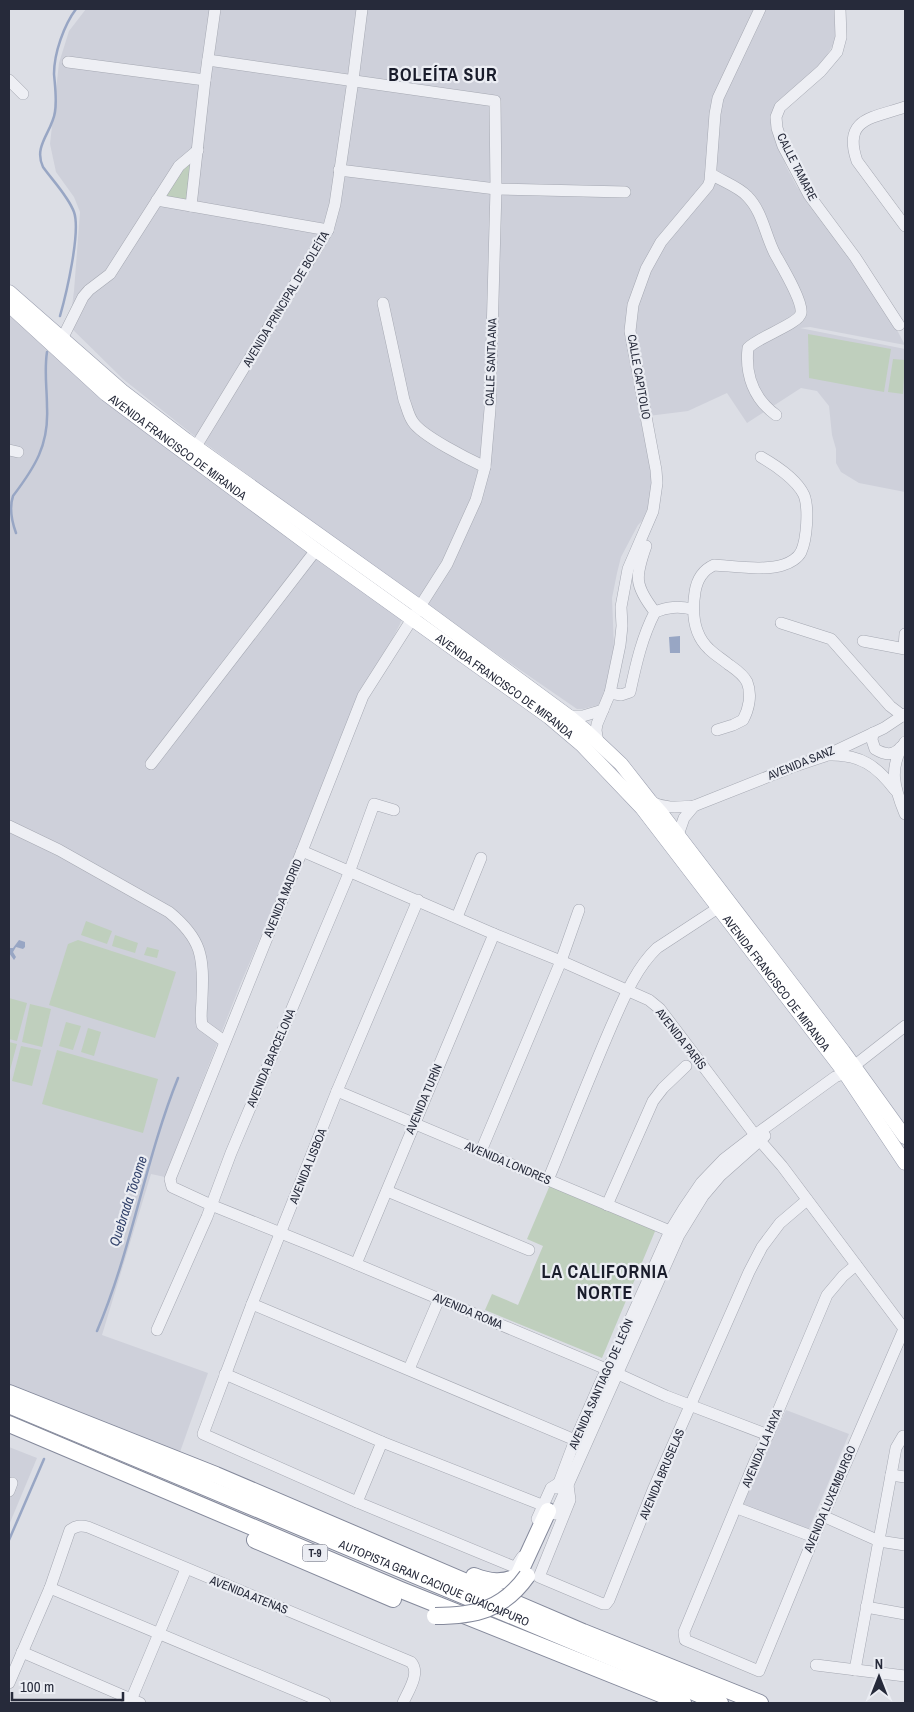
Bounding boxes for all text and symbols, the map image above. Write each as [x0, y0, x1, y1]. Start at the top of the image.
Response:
district label: BOLEÍTA SUR [388, 62, 498, 87]
street label: CALLE TAMARE [773, 130, 821, 204]
street label: AVENIDA PRINCIPAL DE BOLEÍTA [239, 228, 333, 371]
street label: CALLE SANTA ANA [481, 317, 501, 406]
street label: CALLE CAPITOLIO [624, 333, 654, 421]
street label: AVENIDA FRANCISCO DE MIRANDA [105, 390, 250, 504]
street label: AVENIDA FRANCISCO DE MIRANDA [432, 630, 577, 743]
street label: AVENIDA SANZ [764, 742, 837, 784]
street label: AVENIDA MADRID [260, 856, 306, 941]
street label: AVENIDA FRANCISCO DE MIRANDA [718, 911, 834, 1055]
street label: AVENIDA PARÍS [651, 1004, 710, 1073]
street label: AVENIDA BARCELONA [243, 1006, 299, 1111]
street label: AVENIDA TURÍN [402, 1062, 446, 1137]
street label: AVENIDA LISBOA [285, 1125, 331, 1207]
street label: AVENIDA LONDRES [461, 1137, 554, 1189]
water label: Quebrada Tócome [105, 1154, 151, 1248]
district label: LA CALIFORNIA NORTE [541, 1259, 669, 1305]
street label: AVENIDA ROMA [430, 1289, 506, 1333]
street label: AVENIDA SANTIAGO DE LEÓN [565, 1316, 637, 1453]
street label: AVENIDA LA HAYA [738, 1406, 786, 1491]
street label: AVENIDA BRUSELAS [635, 1426, 689, 1523]
street label: AVENIDA LUXEMBURGO [800, 1443, 860, 1556]
street label: AUTOPISTA GRAN CACIQUE GUAICAIPURO [336, 1536, 532, 1630]
road number: T-9 [302, 1545, 328, 1562]
street label: AVENIDA ATENAS [207, 1572, 291, 1618]
north arrow [854, 1652, 904, 1702]
text: N [875, 1655, 883, 1673]
scale bar [12, 1670, 124, 1702]
text: 100 m [20, 1676, 54, 1697]

